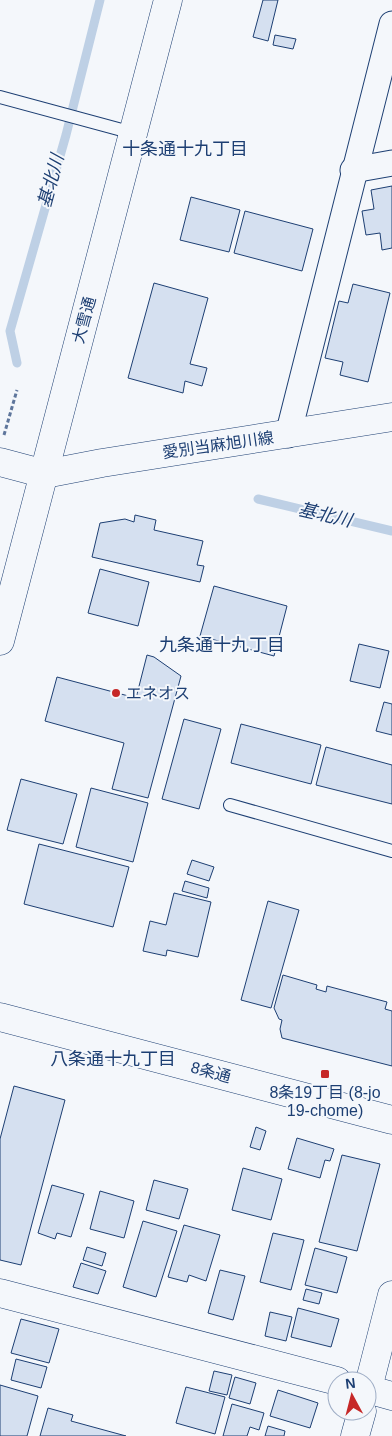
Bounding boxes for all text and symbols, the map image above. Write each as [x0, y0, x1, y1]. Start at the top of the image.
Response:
district label: 十条通十九丁目 [122, 139, 248, 159]
water label: 基北川 [34, 150, 68, 210]
street label: 大雪通 [70, 295, 98, 345]
street label: 愛別当麻旭川線 [161, 429, 275, 461]
water label: 基北川 [296, 499, 356, 531]
district label: 九条通十九丁目 [159, 635, 285, 655]
place label: エネオス [126, 685, 190, 702]
marker: エネオス [110, 687, 122, 699]
district label: 八条通十九丁目 [50, 1049, 176, 1069]
street label: 8条通 [189, 1058, 233, 1086]
marker: 8条19丁目 (8-jo 19-chome) [319, 1068, 331, 1080]
place label: 8条19丁目 (8-jo 19-chome) [269, 1084, 381, 1119]
north arrow [327, 1371, 377, 1421]
text: N [344, 1375, 356, 1392]

